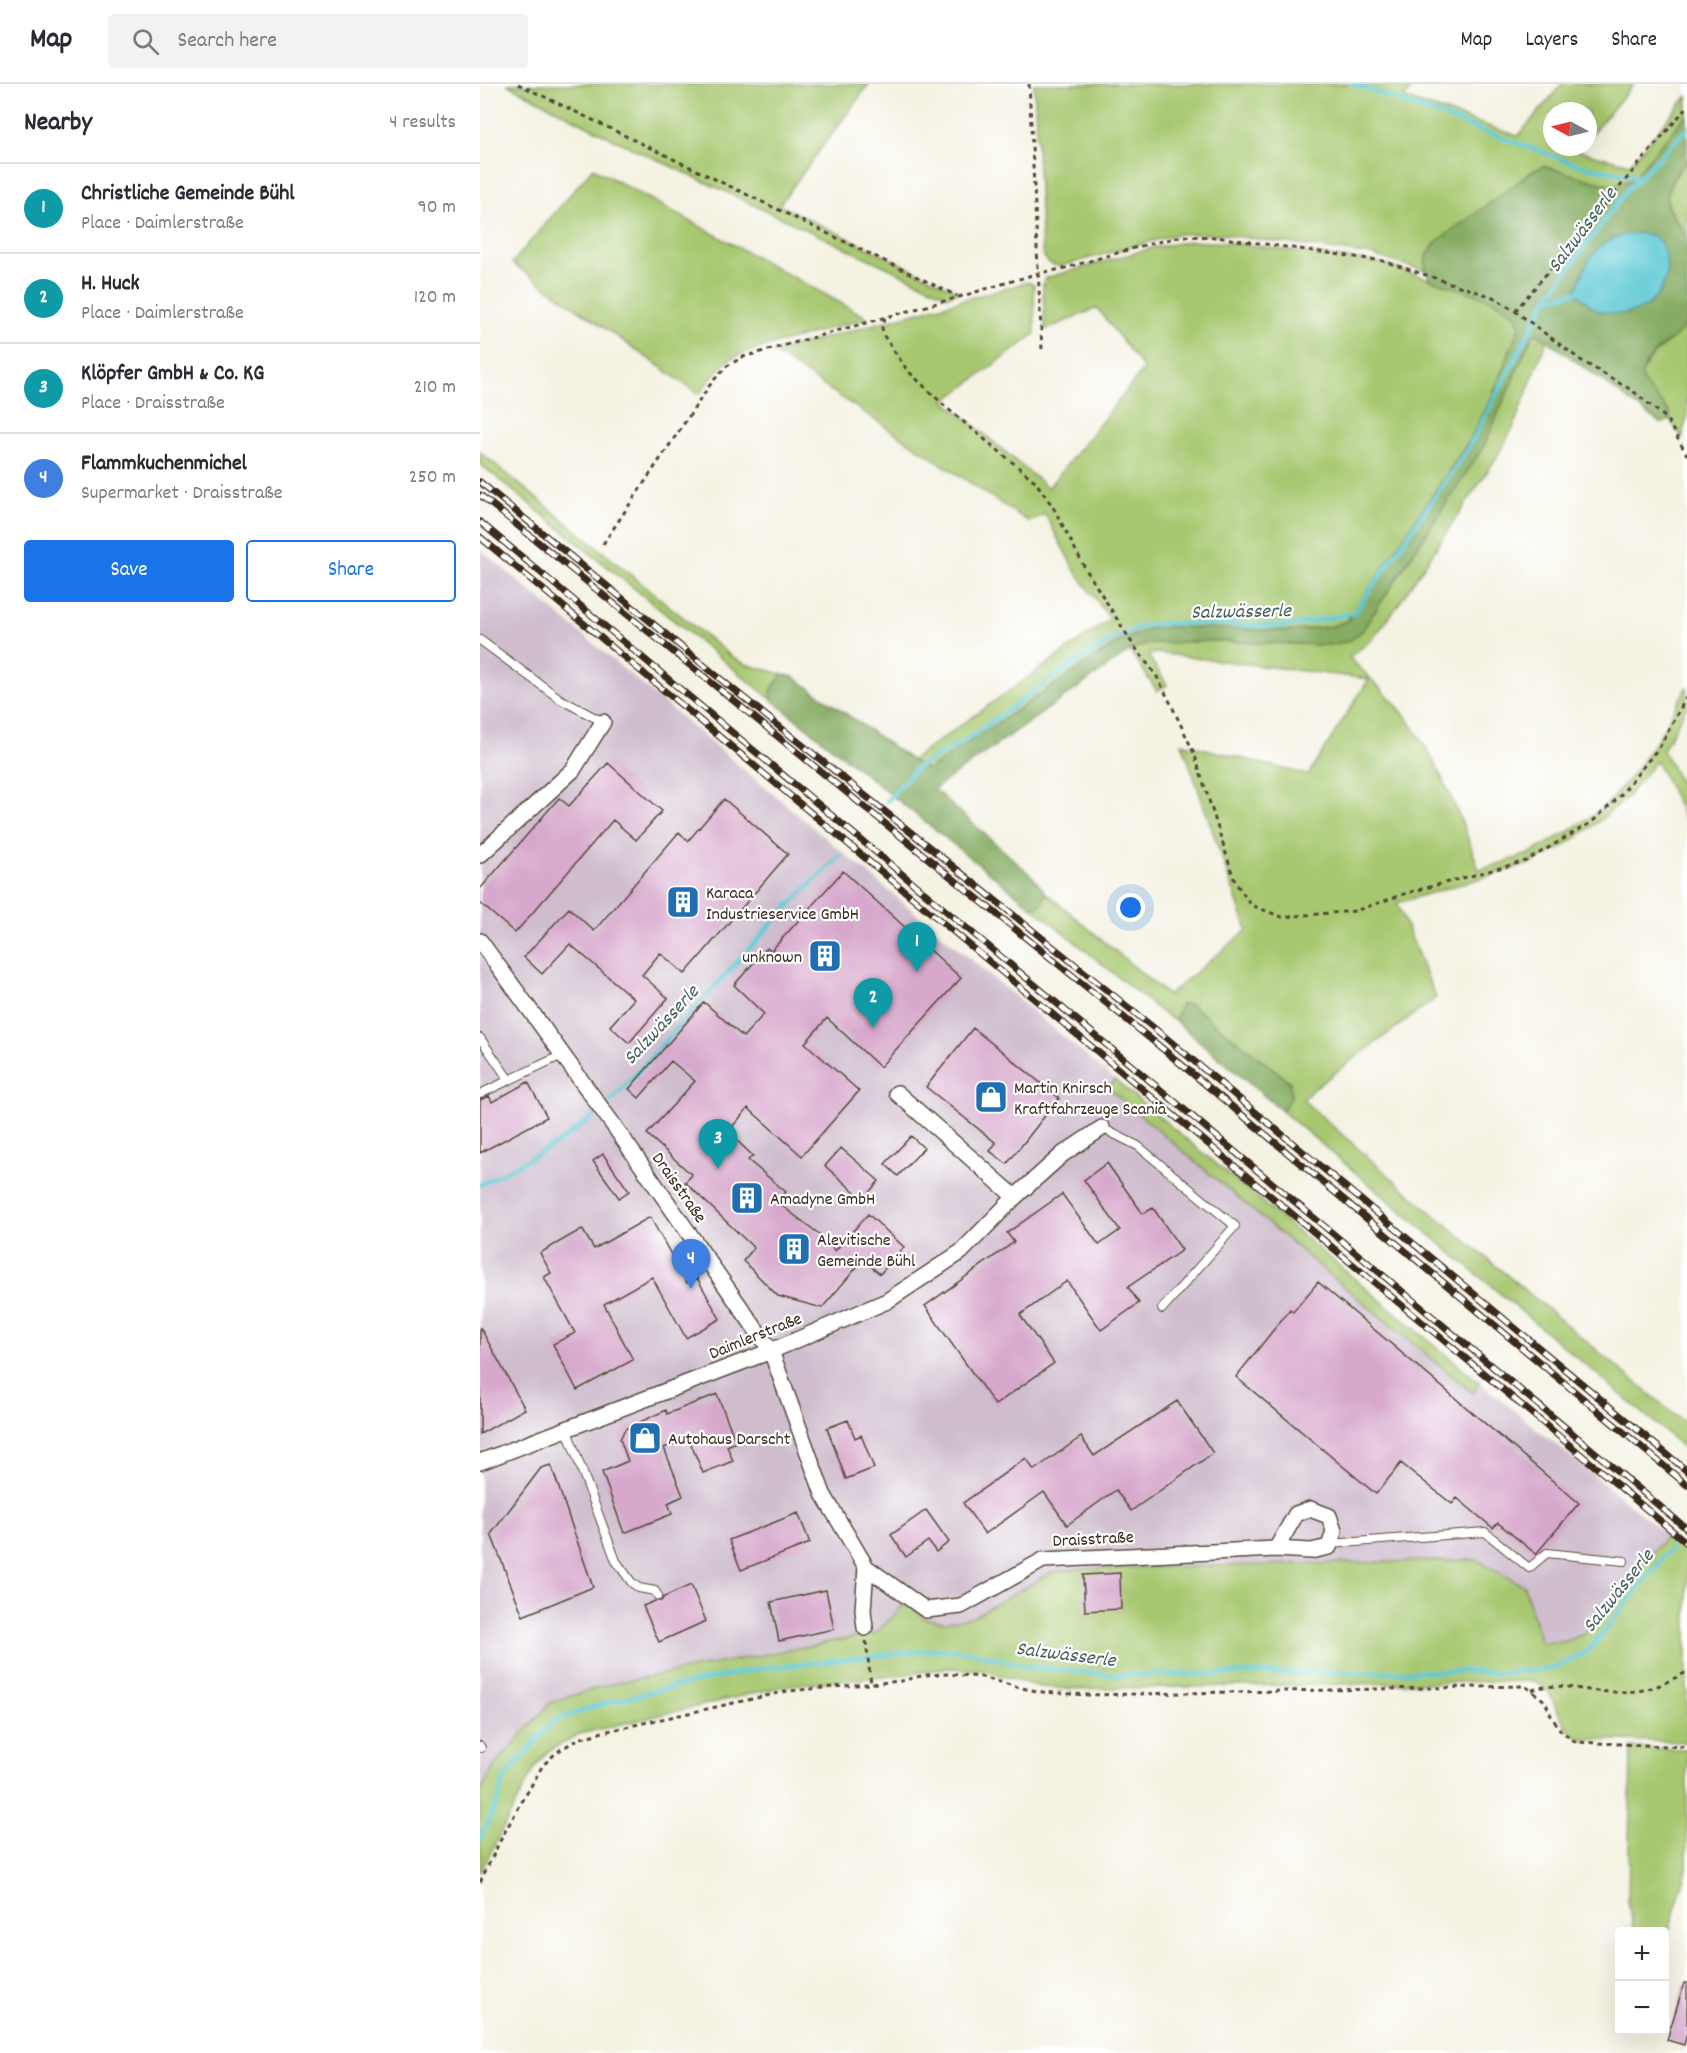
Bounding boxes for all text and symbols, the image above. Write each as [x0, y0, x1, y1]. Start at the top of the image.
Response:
search box [108, 14, 528, 68]
text: Map [30, 21, 72, 61]
icon: search [129, 25, 162, 58]
text: Search here [177, 26, 277, 57]
text: Map [1461, 26, 1492, 56]
text: Layers [1525, 26, 1578, 56]
text: Share [1611, 26, 1657, 56]
north arrow [1543, 102, 1597, 156]
text: Nearby [24, 105, 92, 142]
text: 4 results [389, 109, 456, 137]
text: Christliche Gemeinde Bühl [81, 179, 294, 210]
water label: Salzwässerle [1542, 181, 1625, 279]
text: 1 [41, 194, 46, 222]
text: 90 m [418, 194, 456, 222]
text: Place · Daimlerstraße [81, 210, 244, 238]
text: H. Huck [81, 269, 140, 300]
text: 2 [39, 284, 48, 312]
text: 120 m [414, 284, 456, 312]
text: Place · Daimlerstraße [81, 300, 244, 328]
text: Klöpfer GmbH & Co. KG [81, 359, 264, 390]
text: 3 [39, 374, 48, 402]
text: 210 m [414, 374, 456, 402]
text: Place · Draisstraße [81, 390, 225, 418]
text: Flammkuchenmichel [81, 449, 247, 480]
text: 4 [39, 464, 48, 492]
text: 250 m [409, 464, 456, 492]
text: Supermarket · Draisstraße [81, 480, 283, 508]
button: Save [24, 540, 234, 602]
button: Share [246, 540, 456, 602]
water label: Salzwässerle [1191, 598, 1293, 628]
place label: Karaca Industrieservice GmbH [706, 882, 859, 928]
building icon: Karaca Industrieservice GmbH [665, 884, 701, 920]
your location [1116, 893, 1145, 922]
pin: 1 [898, 922, 936, 972]
building icon: unknown [807, 938, 843, 974]
place label: unknown [742, 946, 802, 971]
pin: 2 [854, 978, 892, 1028]
water label: Salzwässerle [618, 979, 707, 1072]
place label: Martin Knirsch Kraftfahrzeuge Scania [1014, 1077, 1167, 1123]
shop icon: Martin Knirsch Kraftfahrzeuge Scania [973, 1079, 1009, 1115]
pin: 3 [698, 1120, 738, 1169]
street label: Draisstraße [644, 1148, 711, 1229]
building icon: Amadyne GmbH [729, 1180, 765, 1216]
place label: Amadyne GmbH [770, 1188, 875, 1213]
place label: Alevitische Gemeinde Bühl [817, 1229, 916, 1275]
building icon: Alevitische Gemeinde Bühl [776, 1231, 812, 1267]
pin: 4 [672, 1240, 710, 1289]
street label: Daimlerstraße [706, 1307, 806, 1367]
shop icon: Autohaus Darscht [627, 1420, 663, 1456]
place label: Autohaus Darscht [668, 1428, 791, 1453]
street label: Draisstraße [1052, 1526, 1134, 1555]
water label: Salzwässerle [1577, 1543, 1662, 1640]
water label: Salzwässerle [1014, 1636, 1118, 1676]
map controls [1615, 1927, 1669, 2035]
button: + [1615, 1927, 1669, 1981]
button: − [1615, 1981, 1669, 2035]

